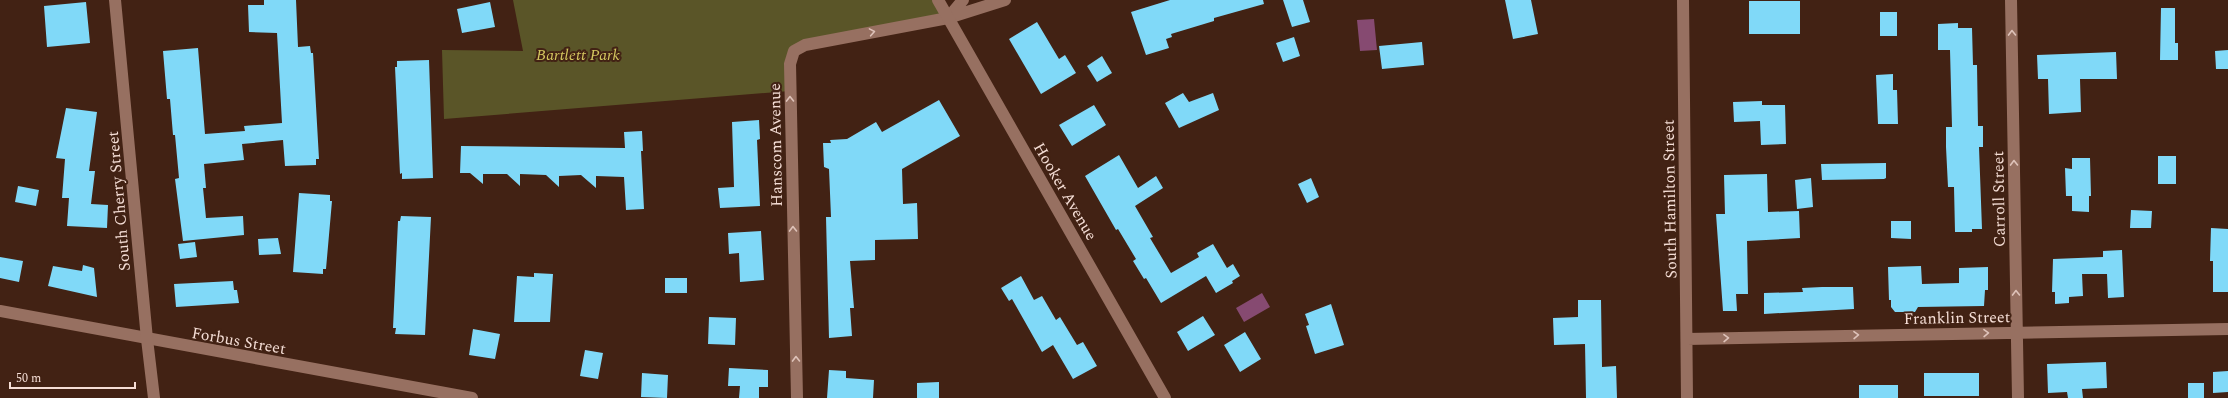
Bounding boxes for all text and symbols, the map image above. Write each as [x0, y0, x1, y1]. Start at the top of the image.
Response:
one-way arrow [869, 28, 875, 37]
one-way arrow [2008, 30, 2016, 36]
park label: Bartlett Park [536, 43, 621, 67]
street label: Hanscom Avenue [763, 83, 789, 207]
one-way arrow [786, 96, 795, 102]
street label: South Hamilton Street [1657, 119, 1683, 279]
street label: South Cherry Street [101, 130, 137, 272]
street label: Hooker Avenue [1027, 138, 1103, 245]
street label: Carroll Street [1986, 150, 2012, 247]
one-way arrow [2010, 160, 2018, 166]
one-way arrow [789, 226, 798, 232]
one-way arrow [2012, 290, 2020, 296]
street label: Franklin Street [1903, 305, 2011, 331]
street label: Forbus Street [190, 321, 288, 361]
one-way arrow [1983, 329, 1989, 337]
one-way arrow [1853, 331, 1859, 340]
one-way arrow [1723, 334, 1729, 342]
one-way arrow [792, 356, 800, 362]
scale bar [10, 364, 135, 390]
text: 50 m [16, 369, 41, 388]

